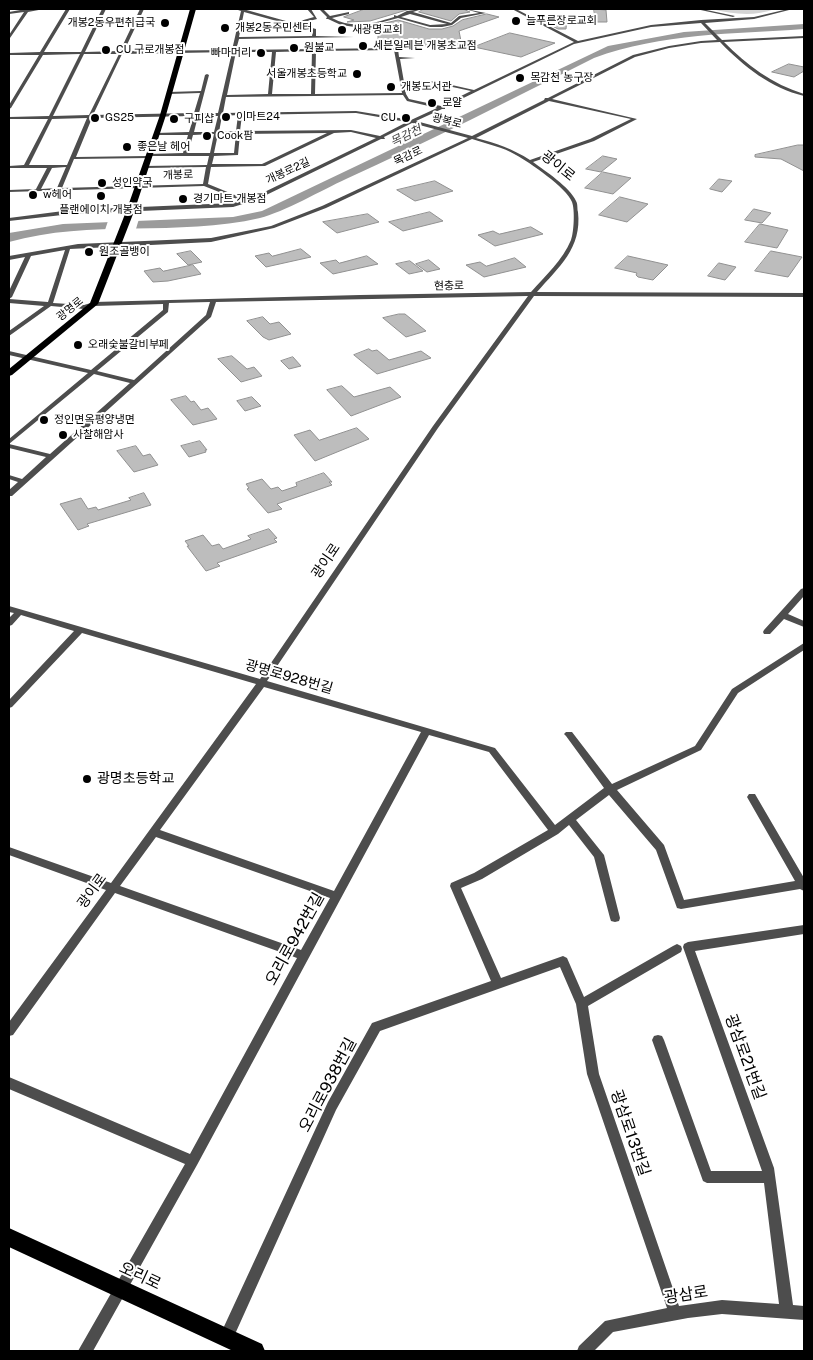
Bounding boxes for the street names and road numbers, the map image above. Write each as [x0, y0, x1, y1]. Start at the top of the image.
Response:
street label: 광복로 [431, 111, 463, 131]
street label: 목감로 [391, 144, 425, 168]
street label: 광이로 [538, 147, 578, 185]
street label: 개봉로2길 [264, 155, 312, 187]
street label: 개봉로 [163, 168, 193, 182]
street label: 현충로 [434, 279, 464, 293]
street label: 광명로 [54, 294, 86, 324]
street label: 광이로 [308, 540, 344, 582]
street label: 광명로928번길 [243, 656, 335, 698]
street label: 광이로 [74, 870, 110, 912]
street label: 오리로942번길 [262, 889, 328, 989]
street label: 광삼로21번길 [721, 1012, 769, 1102]
street label: 오리로938번길 [295, 1035, 361, 1135]
street label: 광삼로13번길 [606, 1087, 654, 1179]
street label: 오리로 [116, 1258, 164, 1294]
street label: 광삼로 [663, 1282, 709, 1308]

